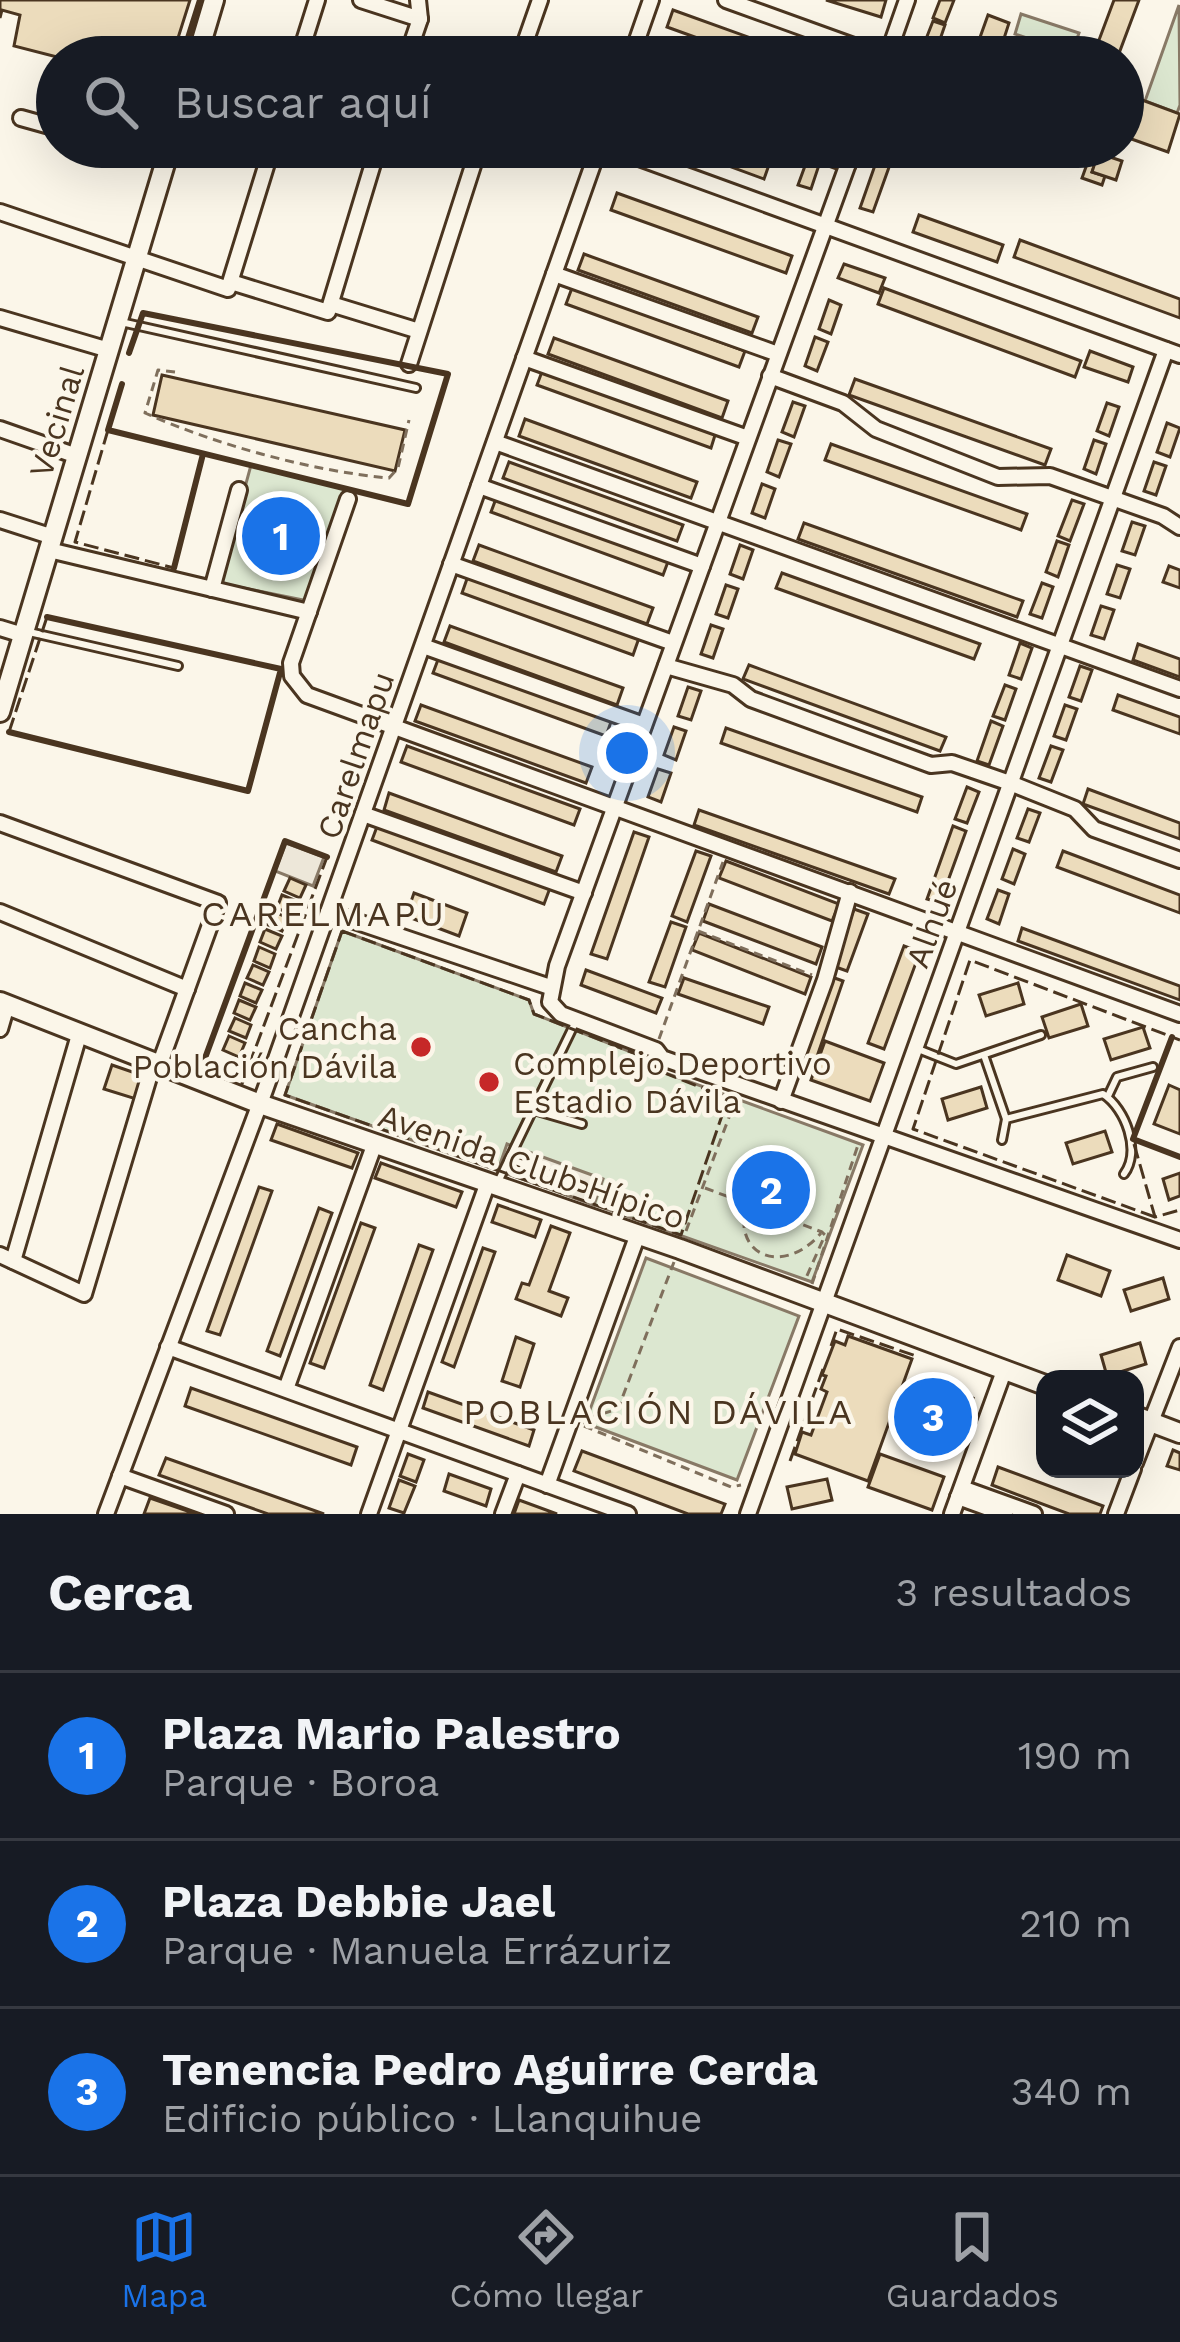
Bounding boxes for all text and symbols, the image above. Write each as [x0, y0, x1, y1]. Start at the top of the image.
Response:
search box [36, 36, 1144, 168]
icon: search [78, 69, 144, 135]
text: Buscar aquí [174, 76, 432, 129]
street label: Vecinal [21, 360, 92, 482]
pin: 1 [242, 491, 320, 581]
street label: Carelmapu [309, 666, 402, 844]
your location [597, 723, 657, 783]
street label: Alhué [897, 873, 965, 973]
district label: CARELMAPU [201, 893, 447, 935]
place label: Cancha Población Dávila [133, 1009, 397, 1086]
marker: Cancha Población Dávila [408, 1034, 434, 1060]
place label: Complejo Deportivo Estadio Dávila [513, 1044, 832, 1121]
marker: Complejo Deportivo Estadio Dávila [476, 1069, 502, 1095]
street label: Avenida Club Hípico [373, 1096, 690, 1237]
pin: 2 [732, 1145, 810, 1235]
map controls [1036, 1370, 1144, 1478]
button: layers [1036, 1370, 1144, 1478]
pin: 3 [894, 1372, 972, 1462]
district label: POBLACIÓN DÁVILA [463, 1391, 855, 1433]
text: Cerca [48, 1563, 192, 1622]
text: 3 resultados [896, 1570, 1132, 1615]
text: Plaza Mario Palestro [162, 1707, 621, 1760]
text: 1 [79, 1733, 95, 1778]
text: 190 m [1018, 1733, 1132, 1778]
text: Parque · Boroa [162, 1760, 439, 1805]
text: Plaza Debbie Jael [162, 1875, 555, 1928]
text: 2 [75, 1901, 99, 1946]
text: 210 m [1019, 1901, 1132, 1946]
text: Parque · Manuela Errázuriz [162, 1928, 672, 1973]
text: Tenencia Pedro Aguirre Cerda [162, 2043, 818, 2096]
text: 3 [75, 2069, 99, 2114]
text: 340 m [1011, 2069, 1132, 2114]
text: Edificio público · Llanquihue [162, 2096, 703, 2141]
tab: Mapa [121, 2204, 207, 2315]
tab: Cómo llegar [450, 2204, 643, 2315]
tab: Guardados [886, 2204, 1059, 2315]

